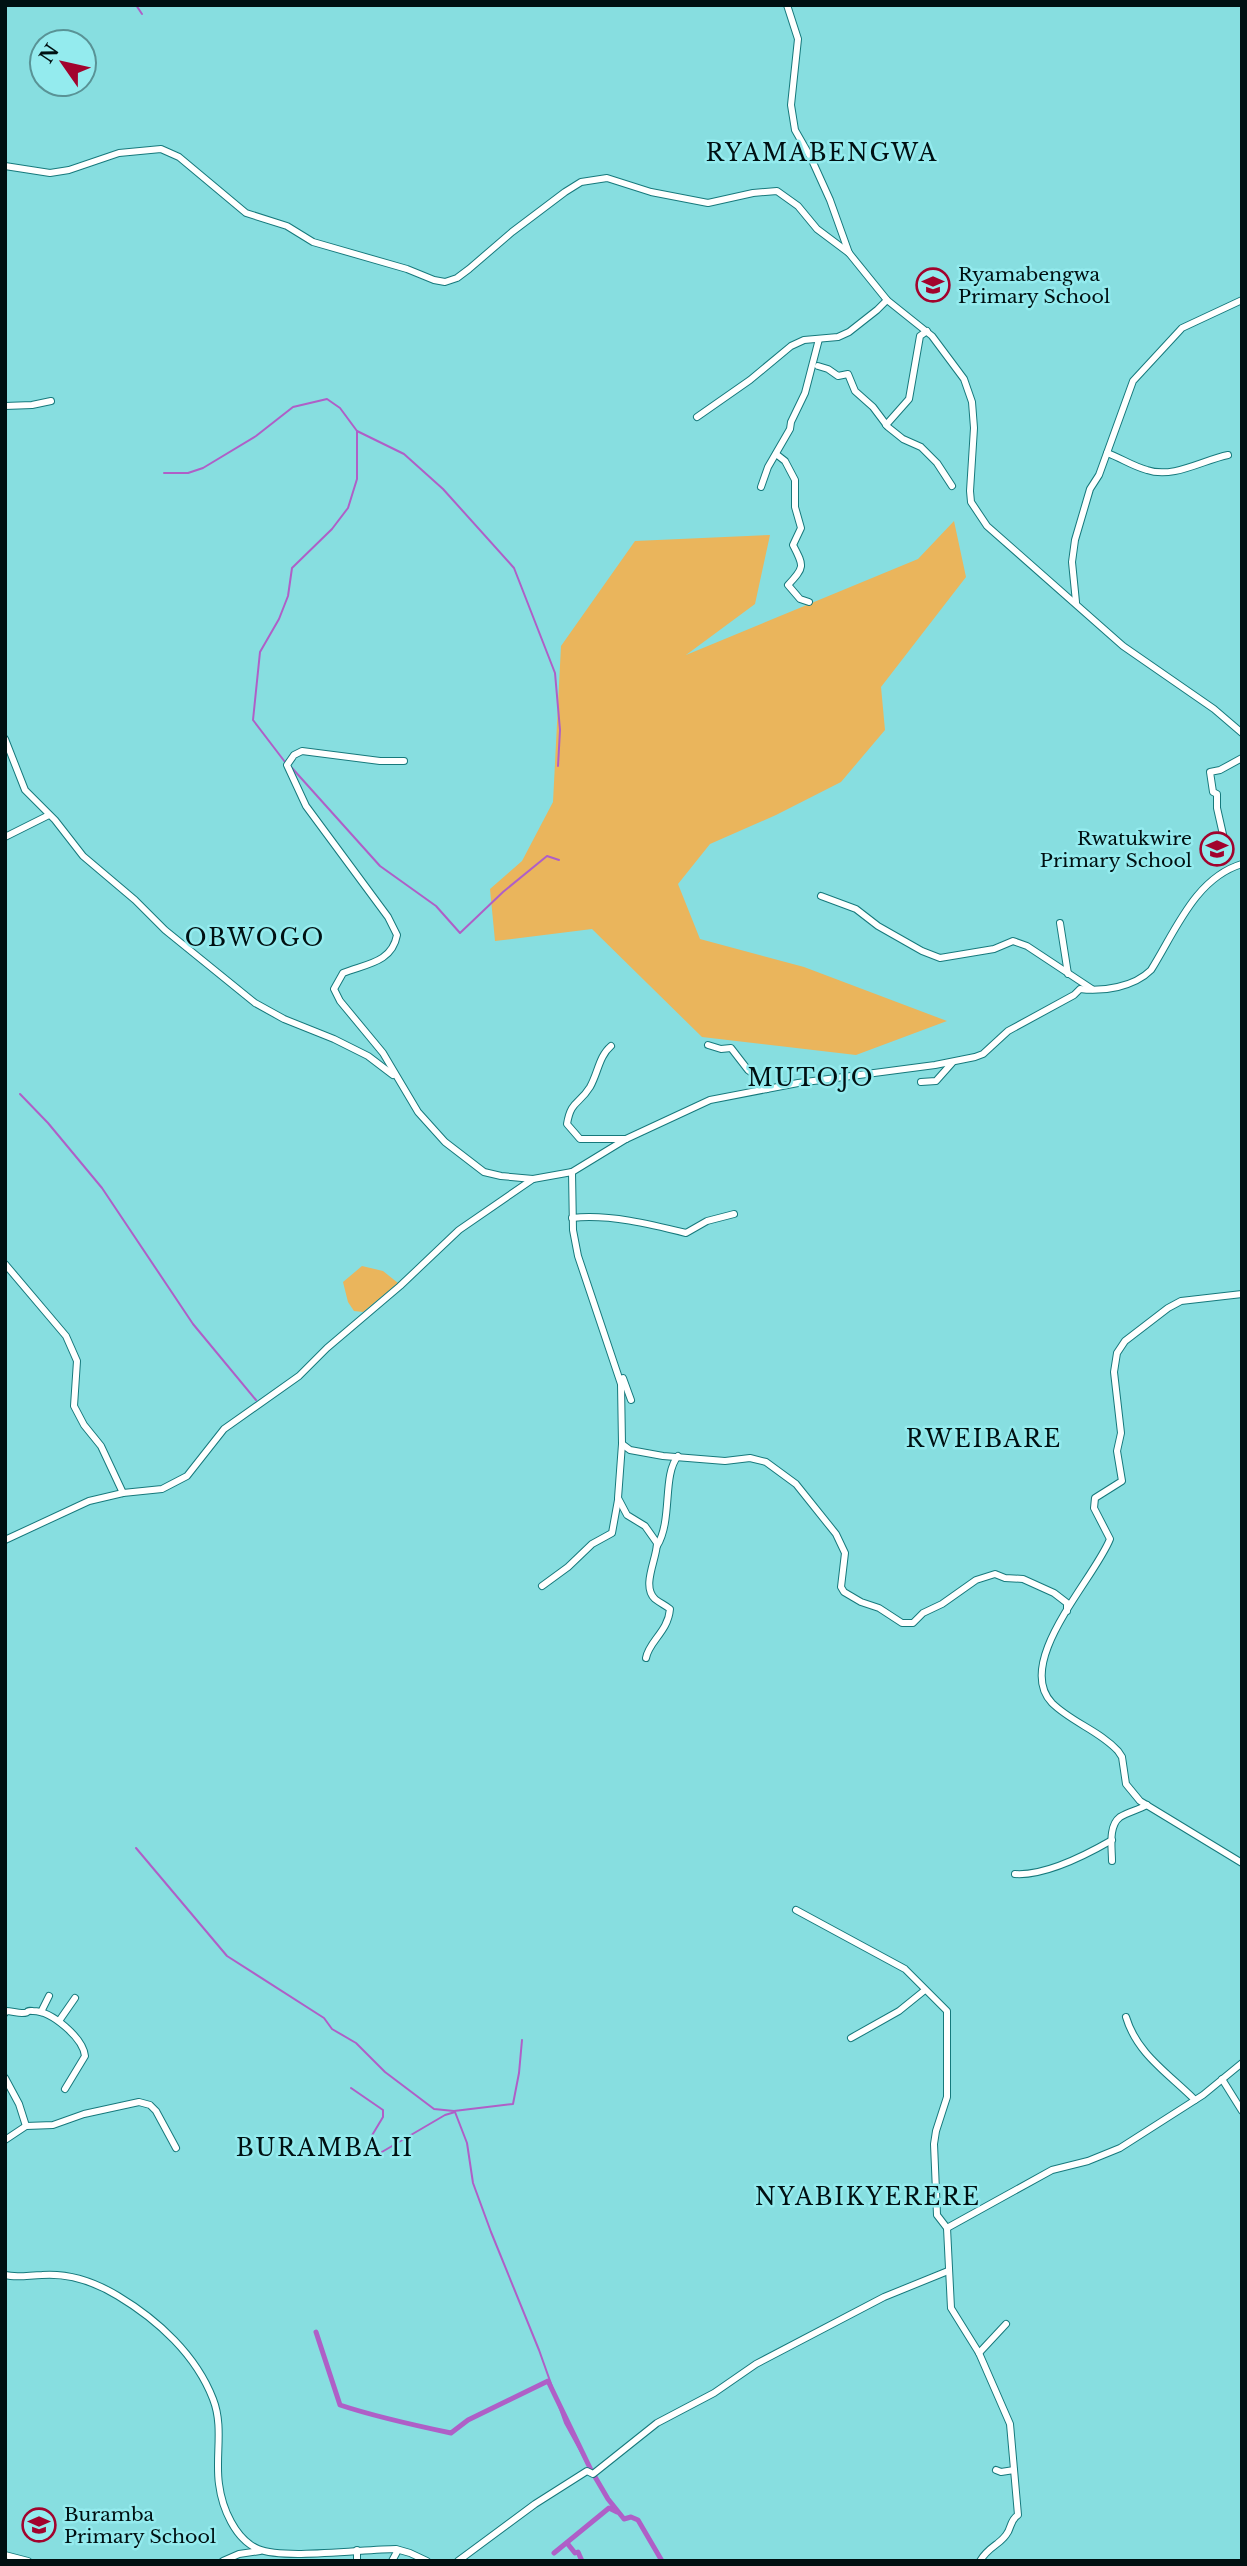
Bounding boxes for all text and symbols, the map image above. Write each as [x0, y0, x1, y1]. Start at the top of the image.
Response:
north arrow [28, 28, 98, 98]
text: N [35, 40, 64, 68]
district label: RYAMABENGWA [706, 139, 938, 167]
place label: Ryamabengwa Primary School [958, 263, 1110, 308]
school or university icon: Ryamabengwa Primary School [914, 266, 952, 304]
place label: Rwatukwire Primary School [1040, 827, 1192, 872]
school or university icon: Rwatukwire Primary School [1198, 830, 1236, 868]
district label: OBWOGO [185, 924, 325, 952]
district label: MUTOJO [747, 1064, 875, 1092]
district label: RWEIBARE [906, 1425, 1062, 1453]
district label: BURAMBA II [236, 2134, 414, 2162]
district label: NYABIKYERERE [755, 2183, 981, 2211]
place label: Buramba Primary School [64, 2503, 216, 2548]
school or university icon: Buramba Primary School [20, 2506, 58, 2544]

